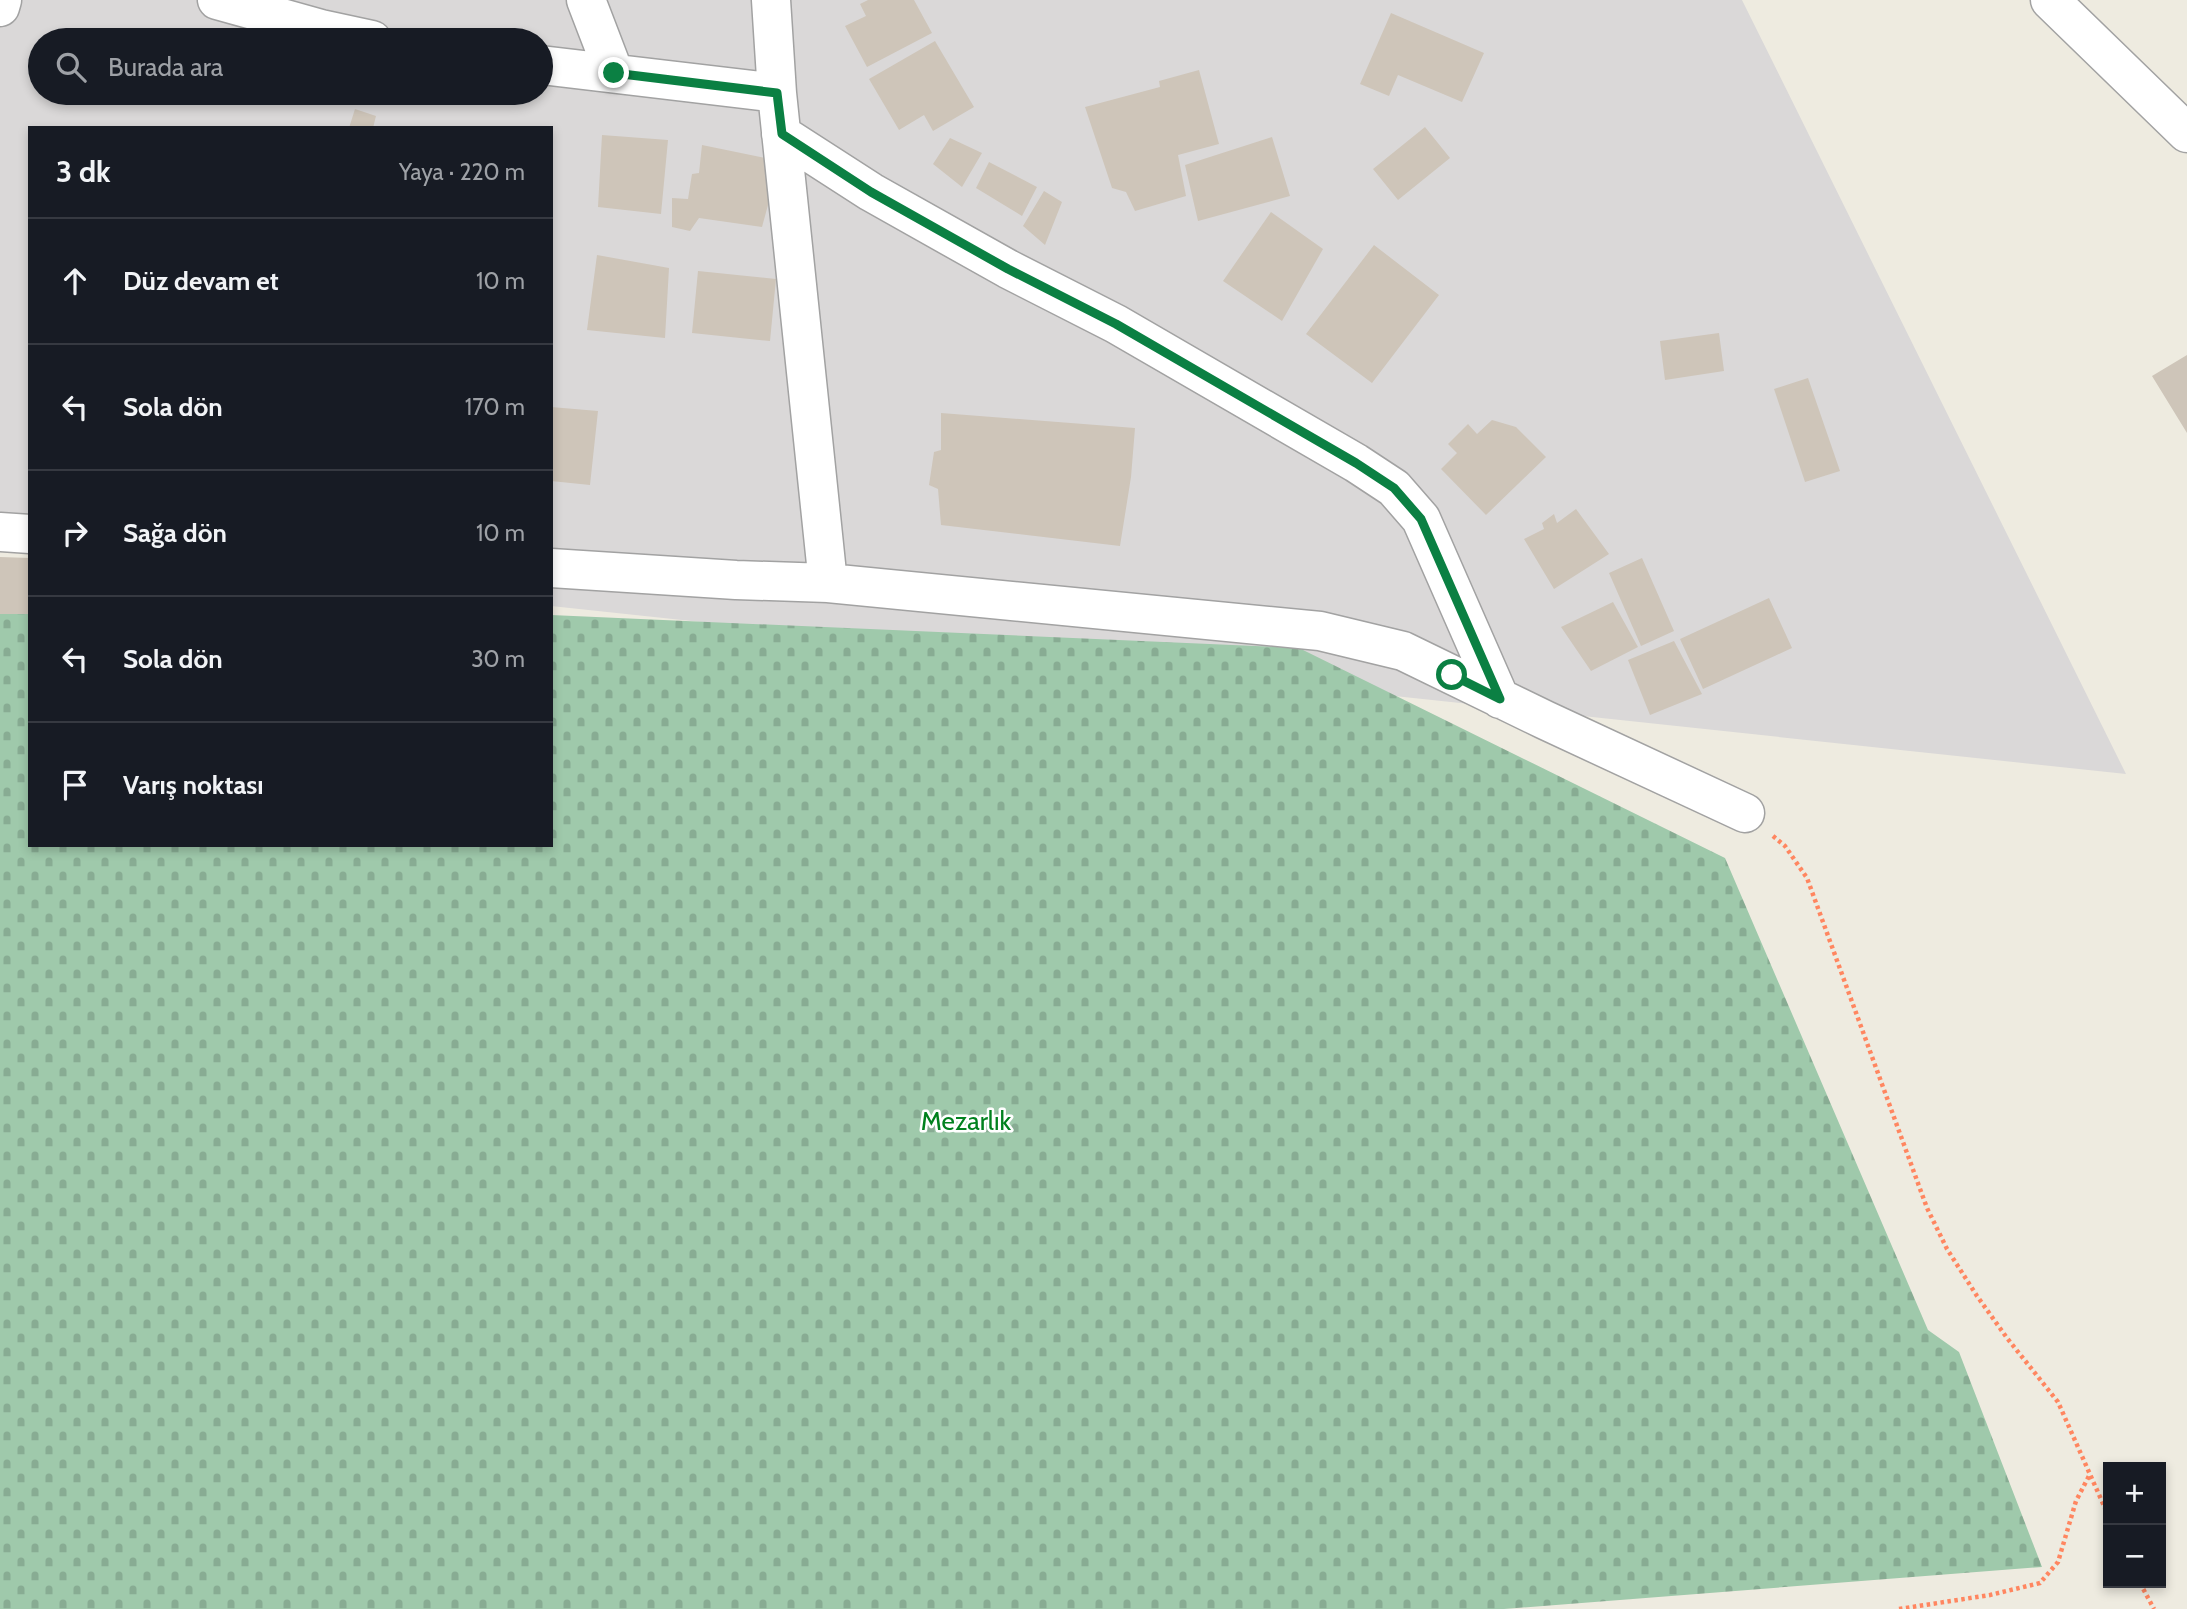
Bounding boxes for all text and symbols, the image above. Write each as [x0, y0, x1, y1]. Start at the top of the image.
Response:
search box [28, 28, 553, 105]
icon: search [52, 48, 90, 86]
text: Burada ara [108, 51, 223, 83]
route end [598, 57, 629, 88]
text: 3 dk [56, 153, 111, 190]
text: Yaya · 220 m [399, 158, 525, 186]
icon: ahead [56, 262, 94, 300]
text: Düz devam et [123, 265, 279, 297]
text: 10 m [476, 267, 525, 295]
icon: left [56, 388, 94, 426]
text: Sola dön [123, 391, 223, 423]
text: 170 m [465, 393, 525, 421]
icon: right [56, 514, 94, 552]
text: Sağa dön [123, 517, 227, 549]
text: 10 m [476, 519, 525, 547]
icon: left [56, 640, 94, 678]
text: Sola dön [123, 643, 223, 675]
text: 30 m [471, 645, 525, 673]
route start [1436, 659, 1467, 690]
icon: arrive [56, 766, 94, 804]
text: Varış noktası [123, 769, 264, 801]
park label: Mezarlık [921, 1105, 1012, 1137]
map controls [2103, 1462, 2166, 1588]
button: + [2103, 1462, 2166, 1525]
button: − [2103, 1525, 2166, 1588]

